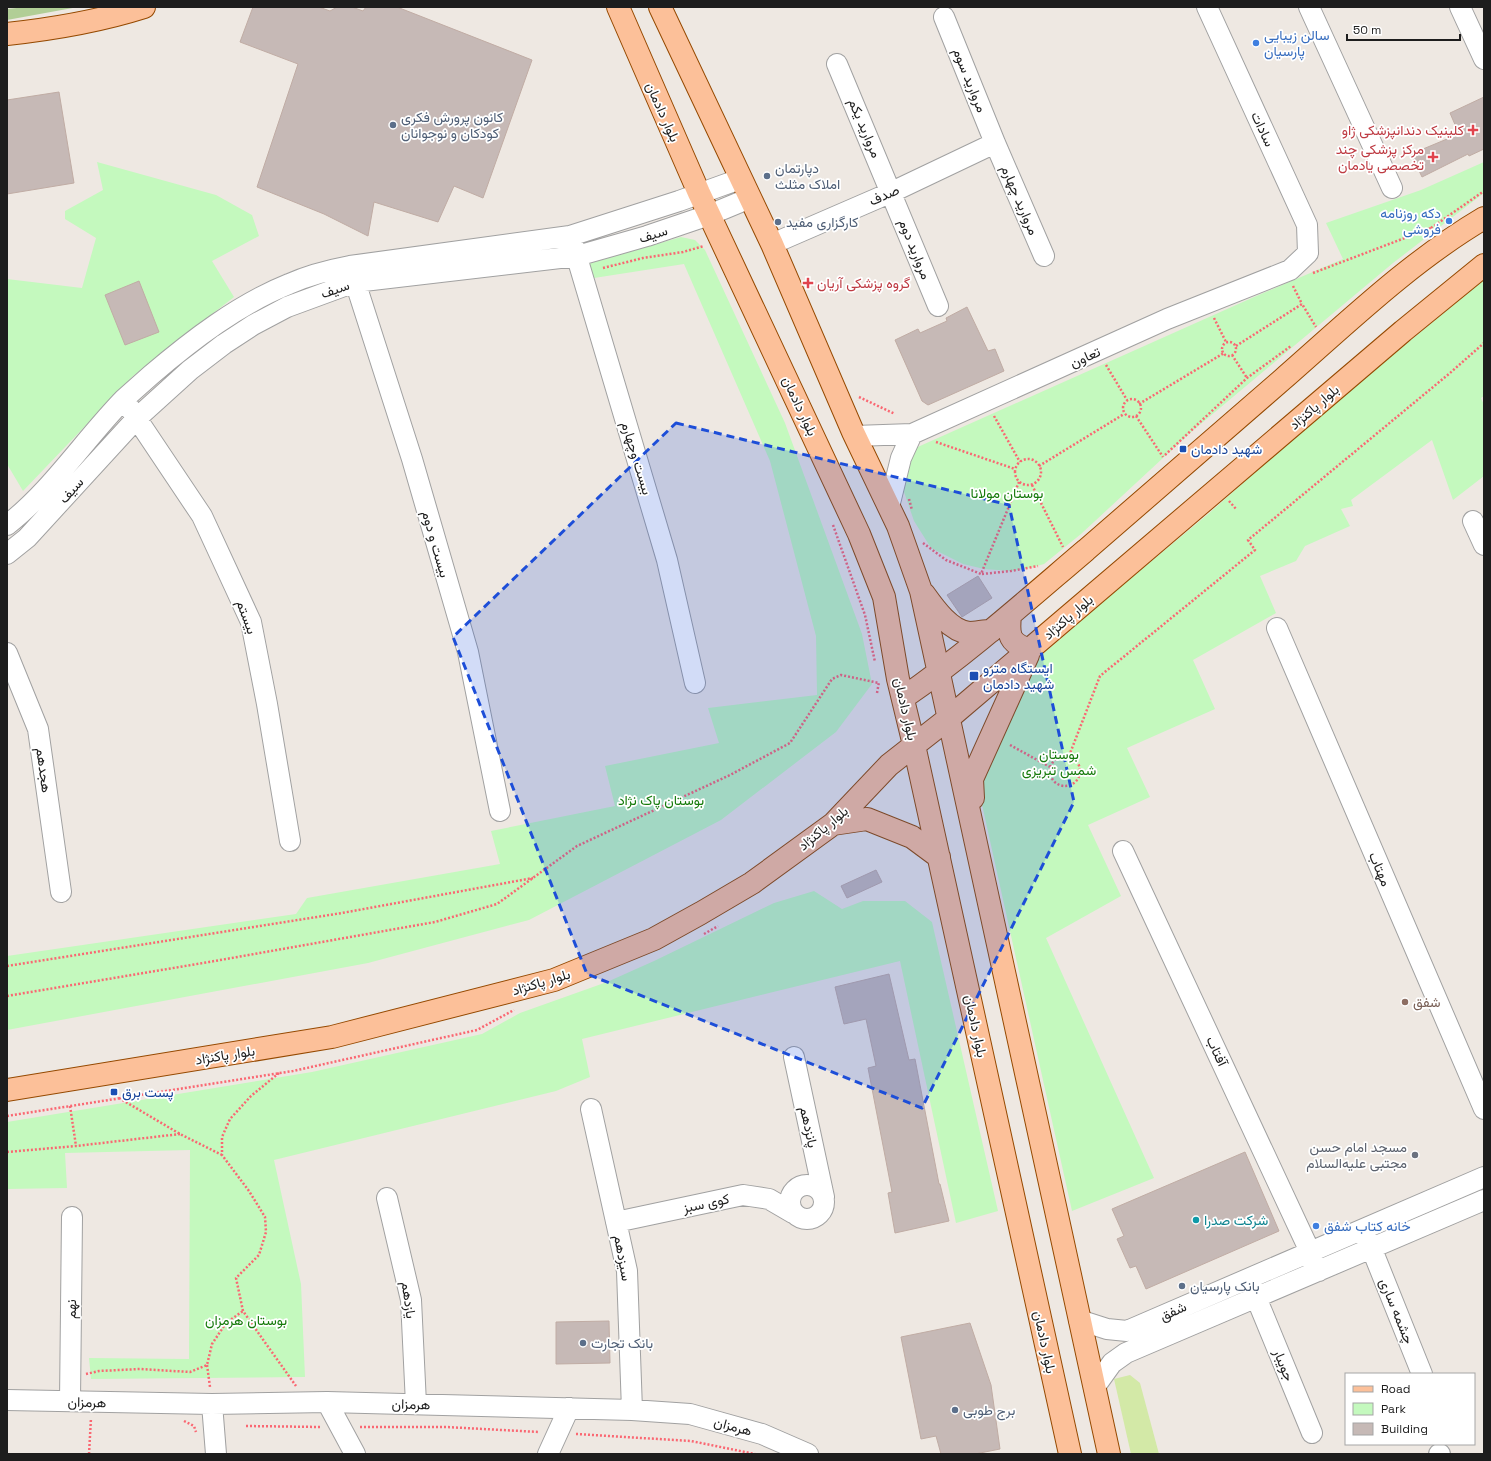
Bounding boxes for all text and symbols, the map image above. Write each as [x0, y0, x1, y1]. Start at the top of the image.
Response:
scale bar [1347, 16, 1460, 42]
text: 50 m [1353, 22, 1381, 38]
place label: سالن زیبایی پارسیان [1264, 26, 1329, 61]
marker: سالن زیبایی پارسیان [1251, 38, 1261, 48]
street label: مروارید سوم [949, 45, 991, 115]
street label: بلوار دادمان [642, 79, 684, 145]
street label: مروارید یکم [844, 96, 886, 160]
place label: کانون پرورش فکری کودکان و نوجوانان [401, 108, 503, 142]
street label: سادات [1247, 108, 1279, 150]
marker: کانون پرورش فکری کودکان و نوجوانان [388, 120, 398, 130]
place label: کلینیک دندانپزشکی ژاو [1342, 121, 1464, 140]
marker: کلینیک دندانپزشکی ژاو [1467, 124, 1479, 136]
place label: مرکز پزشکی چند تخصصی یادمان [1336, 140, 1424, 174]
marker: مرکز پزشکی چند تخصصی یادمان [1427, 151, 1439, 163]
place label: دپارتمان املاک مثلث [775, 159, 840, 193]
street label: مروارید چهارم [996, 162, 1043, 238]
marker: دپارتمان املاک مثلث [762, 171, 772, 181]
street label: صدف [866, 180, 902, 210]
place label: دکه روزنامه فروشی [1380, 204, 1441, 238]
place label: کارگزاری مفید [786, 213, 859, 231]
street label: مروارید دوم [895, 216, 935, 282]
marker: دکه روزنامه فروشی [1444, 216, 1454, 226]
marker: کارگزاری مفید [773, 217, 783, 227]
street label: سیف [636, 221, 670, 247]
place label: گروه پزشکی آریان [817, 274, 910, 293]
street label: سیف [318, 276, 352, 302]
marker: گروه پزشکی آریان [802, 277, 814, 289]
street label: تعاون [1067, 342, 1103, 372]
street label: بلوار دادمان [778, 373, 822, 439]
street label: بلوار پاکنژاد [1285, 380, 1343, 434]
street label: بیست وچهارم [616, 419, 657, 497]
place label: شهید دادمان [1191, 440, 1262, 458]
marker: شهید دادمان [1178, 444, 1188, 454]
street label: سیف [55, 473, 87, 507]
park label: بوستان مولانا [971, 484, 1043, 502]
street label: بیست و دوم [418, 508, 454, 580]
street label: بلوار پاکنژاد [1039, 590, 1097, 644]
street label: بیستم [233, 598, 261, 636]
place label: ایستگاه مترو شهید دادمان [983, 659, 1054, 693]
marker: ایستگاه مترو شهید دادمان [968, 670, 980, 682]
street label: بلوار دادمان [890, 676, 922, 742]
park label: بوستان شمس تبریزی [1022, 745, 1096, 779]
street label: هجدهم [32, 746, 56, 794]
park label: بوستان پاک نژاد [618, 791, 704, 810]
street label: بلوار پاکنژاد [794, 802, 852, 855]
street label: مهتاب [1365, 849, 1395, 889]
street label: بلوار پاکنژاد [510, 965, 573, 1000]
street label: بلوار دادمان [961, 993, 991, 1059]
place label: شفق [1413, 993, 1441, 1011]
marker: شفق [1400, 997, 1410, 1007]
street label: آفتاب [1202, 1033, 1232, 1070]
street label: بلوار پاکنژاد [194, 1041, 256, 1070]
place label: پست برق [122, 1083, 174, 1102]
marker: پست برق [109, 1087, 119, 1097]
street label: پانزدهم [795, 1105, 822, 1149]
place label: مسجد امام حسن مجتبی علیه‌السلام [1306, 1138, 1407, 1172]
marker: مسجد امام حسن مجتبی علیه‌السلام [1410, 1150, 1420, 1160]
street label: کوی سبز [680, 1189, 731, 1217]
place label: شرکت صدرا [1204, 1211, 1268, 1229]
marker: شرکت صدرا [1191, 1215, 1201, 1225]
place label: خانه کتاب شفق [1324, 1217, 1411, 1235]
marker: خانه کتاب شفق [1311, 1221, 1321, 1231]
street label: سیزدهم [610, 1234, 636, 1282]
street label: چشمه ساری [1375, 1275, 1418, 1347]
place label: بانک پارسیان [1190, 1277, 1260, 1296]
street label: یازدهم [398, 1280, 420, 1320]
marker: بانک پارسیان [1177, 1281, 1187, 1291]
street label: شفق [1157, 1297, 1189, 1325]
street label: نهم [62, 1299, 80, 1319]
street label: بلوار دادمان [1030, 1309, 1060, 1375]
park label: بوستان هرمزان [205, 1311, 287, 1329]
place label: بانک تجارت [591, 1334, 653, 1352]
marker: بانک تجارت [578, 1338, 588, 1348]
street label: جویبار [1269, 1345, 1299, 1384]
legend [1345, 1373, 1475, 1445]
text: Road [1381, 1381, 1410, 1397]
street label: هرمزان [68, 1393, 107, 1411]
street label: هرمزان [392, 1395, 431, 1413]
place label: برج طوبی [963, 1401, 1015, 1421]
text: Park [1381, 1401, 1406, 1417]
marker: برج طوبی [950, 1405, 960, 1415]
street label: هرمزان [712, 1412, 754, 1440]
text: Building [1381, 1421, 1428, 1437]

